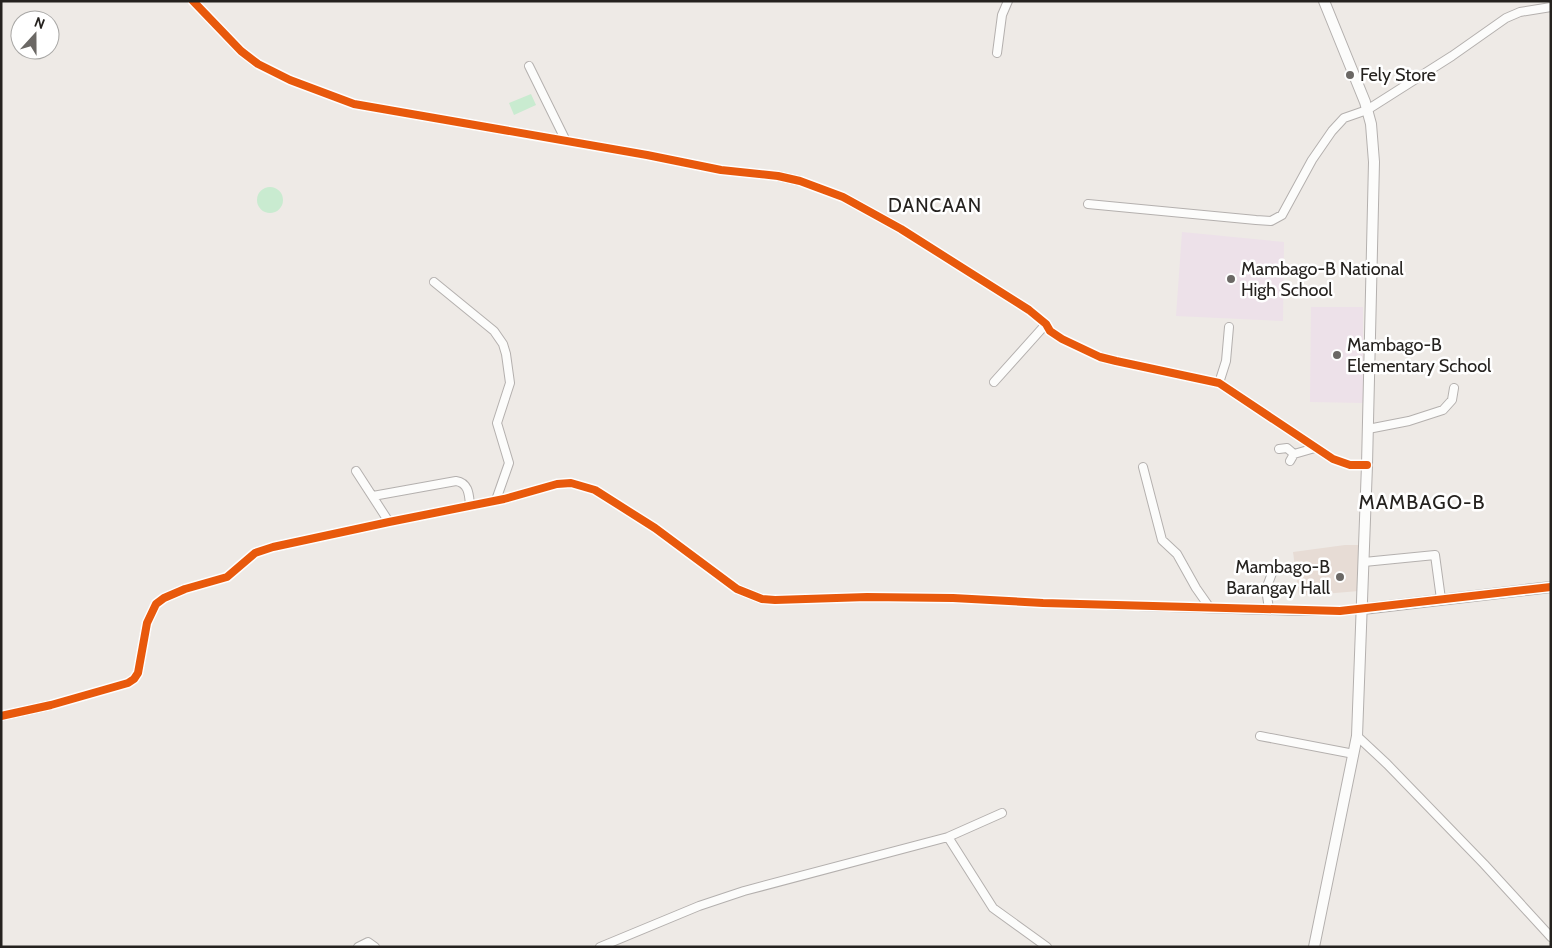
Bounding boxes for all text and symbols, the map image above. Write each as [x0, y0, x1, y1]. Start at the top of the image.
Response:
north arrow [10, 10, 60, 60]
text: N [32, 13, 48, 33]
place label: Fely Store [1360, 64, 1436, 86]
marker: Fely Store [1344, 69, 1356, 81]
district label: DANCAAN [888, 194, 982, 217]
place label: Mambago-B National High School [1241, 258, 1404, 301]
marker: Mambago-B National High School [1225, 273, 1237, 285]
place label: Mambago-B Elementary School [1347, 334, 1492, 377]
marker: Mambago-B Elementary School [1331, 349, 1343, 361]
district label: MAMBAGO-B [1359, 490, 1486, 514]
place label: Mambago-B Barangay Hall [1226, 556, 1331, 599]
marker: Mambago-B Barangay Hall [1334, 571, 1346, 583]

